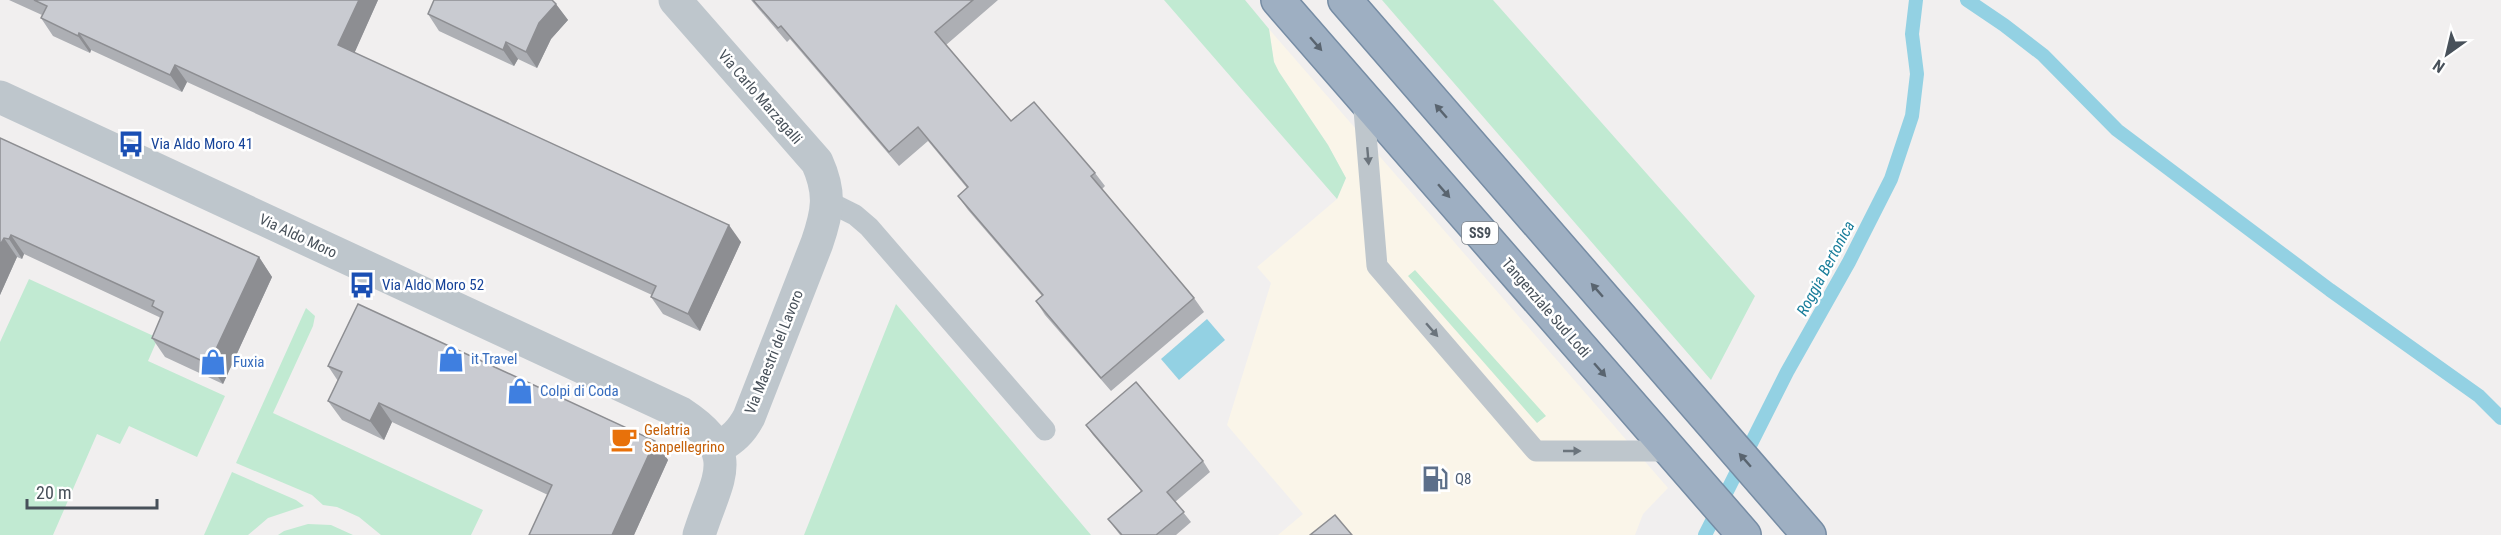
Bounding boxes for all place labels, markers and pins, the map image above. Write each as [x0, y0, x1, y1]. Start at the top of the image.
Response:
bus stop icon: Via Aldo Moro 41 [116, 129, 146, 159]
place label: Via Aldo Moro 41 [151, 135, 253, 153]
bus stop icon: Via Aldo Moro 52 [347, 270, 377, 300]
place label: Via Aldo Moro 52 [382, 276, 484, 294]
shop icon: it Travel [436, 344, 466, 374]
shop icon: Fuxia [198, 347, 228, 377]
place label: it Travel [471, 350, 517, 368]
place label: Fuxia [233, 353, 265, 371]
shop icon: Colpi di Coda [505, 376, 535, 406]
place label: Colpi di Coda [540, 382, 619, 400]
place label: Gelatria Sanpellegrino [644, 421, 725, 456]
cafe icon: Gelatria Sanpellegrino [609, 424, 639, 454]
fuel station icon: Q8 [1420, 464, 1450, 494]
place label: Q8 [1455, 470, 1471, 488]

